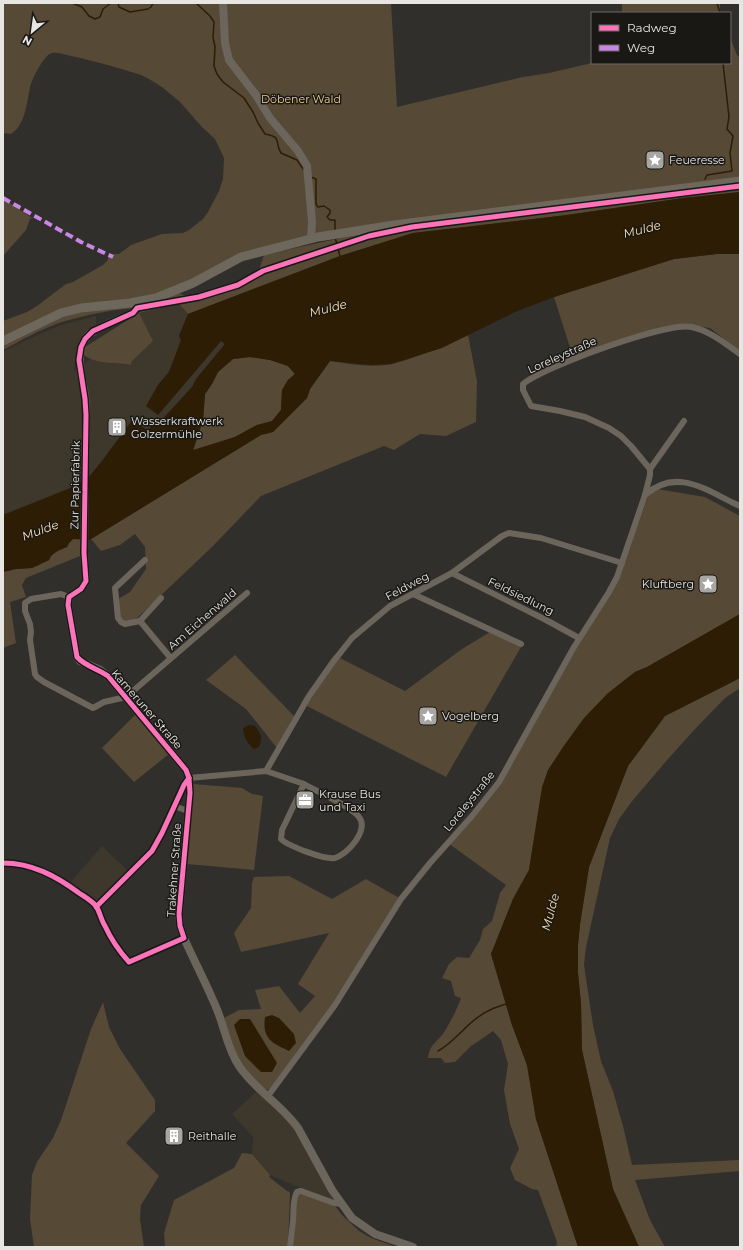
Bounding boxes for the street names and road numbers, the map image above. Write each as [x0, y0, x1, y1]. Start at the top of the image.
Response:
street label: Loreleystraße [525, 333, 599, 376]
street label: Zur Papierfabrik [67, 440, 83, 530]
street label: Feldweg [383, 569, 431, 603]
street label: Feldsiedlung [486, 574, 556, 618]
street label: Am Eichenwald [165, 585, 239, 653]
street label: Kameruner Straße [108, 666, 186, 752]
street label: Loreleystraße [440, 768, 498, 834]
street label: Trakehner Straße [164, 822, 184, 917]

